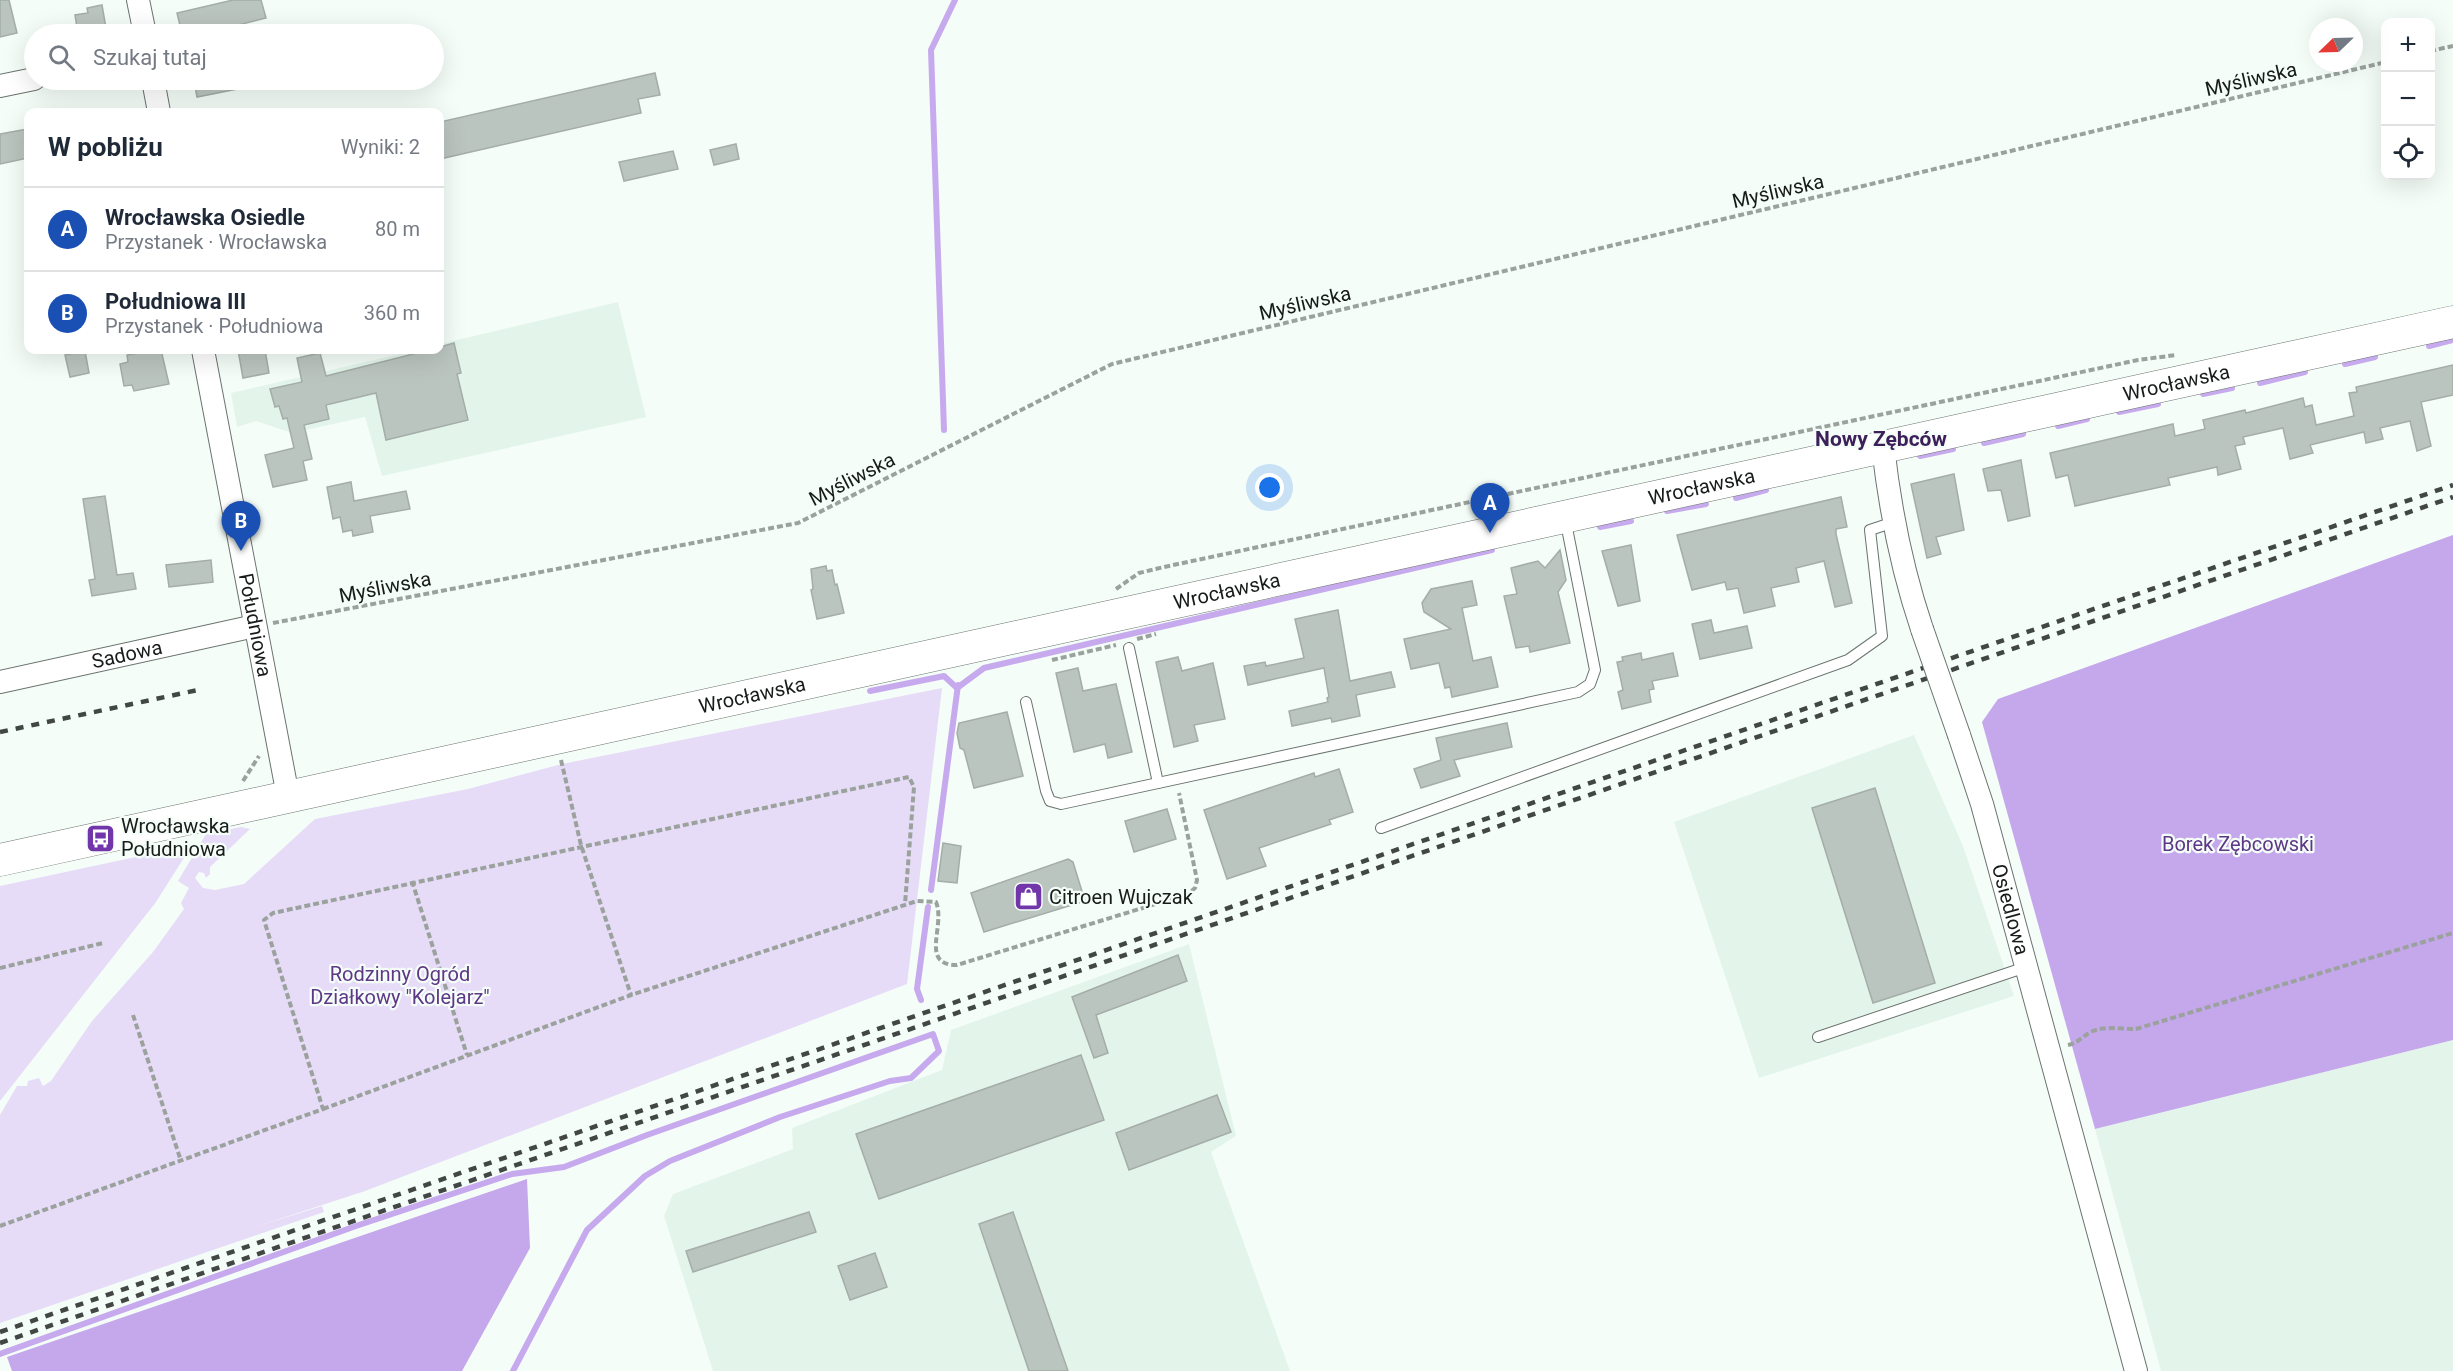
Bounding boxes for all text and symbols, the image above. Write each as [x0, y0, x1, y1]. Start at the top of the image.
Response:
north arrow [2309, 18, 2363, 72]
map controls [2381, 18, 2435, 180]
button: + [2381, 18, 2435, 72]
search box [24, 24, 444, 90]
icon: search [45, 41, 78, 74]
text: Szukaj tutaj [93, 45, 207, 70]
street label: Myśliwska [2203, 57, 2299, 101]
button: − [2381, 72, 2435, 126]
button: locate [2381, 126, 2435, 180]
text: W pobliżu [48, 132, 163, 162]
text: Wyniki: 2 [341, 135, 420, 159]
street label: Myśliwska [1730, 169, 1826, 213]
text: Wrocławska Osiedle [105, 205, 305, 230]
text: A [61, 217, 74, 241]
text: 80 m [375, 217, 420, 241]
text: Przystanek · Wrocławska [105, 230, 327, 254]
street label: Myśliwska [1257, 281, 1353, 325]
text: Południowa III [105, 289, 246, 314]
text: B [61, 301, 74, 325]
text: 360 m [364, 301, 420, 325]
text: Przystanek · Południowa [105, 314, 323, 338]
street label: Wrocławska [2121, 359, 2232, 406]
district label: Nowy Zębców [1815, 427, 1947, 451]
street label: Myśliwska [805, 447, 899, 511]
street label: Wrocławska [1646, 463, 1757, 510]
your location [1255, 473, 1284, 502]
pin: A [1470, 484, 1510, 533]
pin: B [222, 502, 260, 551]
street label: Myśliwska [337, 566, 433, 608]
street label: Wrocławska [1171, 568, 1283, 614]
street label: Południowa [234, 571, 277, 679]
street label: Sadowa [90, 635, 164, 673]
street label: Wrocławska [696, 672, 808, 718]
place label: Wrocławska Południowa [121, 814, 230, 861]
bus stop icon: Wrocławska Południowa [84, 822, 116, 854]
park label: Borek Zębcowski [2162, 832, 2314, 856]
street label: Osiedlowa [1987, 861, 2034, 957]
shop icon: Citroen Wujczak [1012, 881, 1044, 913]
place label: Citroen Wujczak [1049, 885, 1194, 909]
park label: Rodzinny Ogród Działkowy "Kolejarz" [310, 962, 490, 1009]

